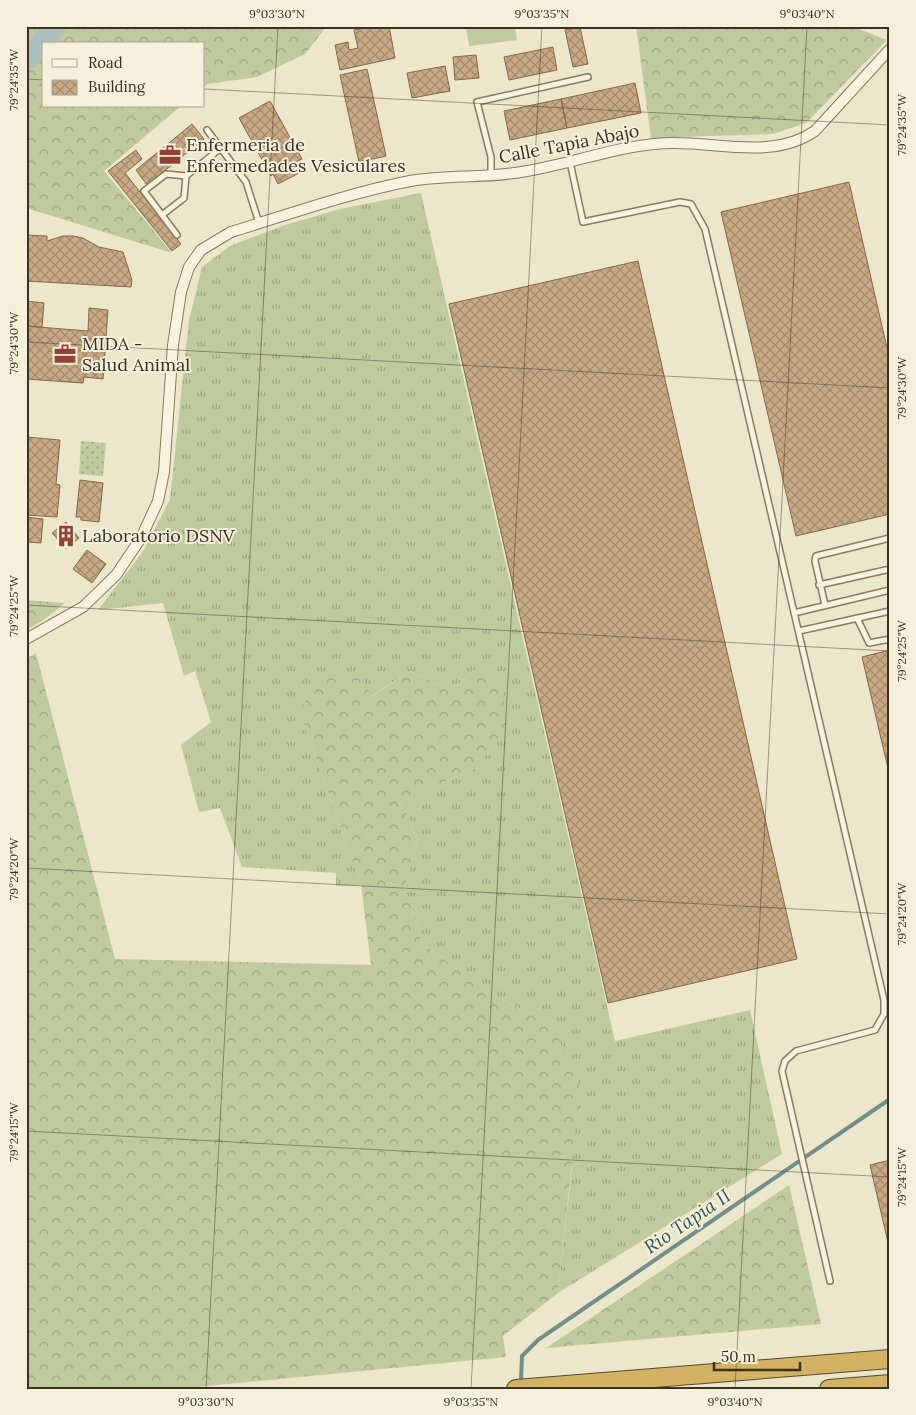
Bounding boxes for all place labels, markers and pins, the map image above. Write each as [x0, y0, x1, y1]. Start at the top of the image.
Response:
place label: Enfermeria de Enfermedades Vesiculares [186, 133, 406, 177]
office icon: Enfermeria de Enfermedades Vesiculares [157, 142, 183, 168]
place label: MIDA - Salud Animal [82, 332, 190, 376]
office icon: MIDA - Salud Animal [52, 341, 78, 367]
building icon: Laboratorio DSNV [53, 523, 79, 549]
place label: Laboratorio DSNV [82, 524, 236, 547]

